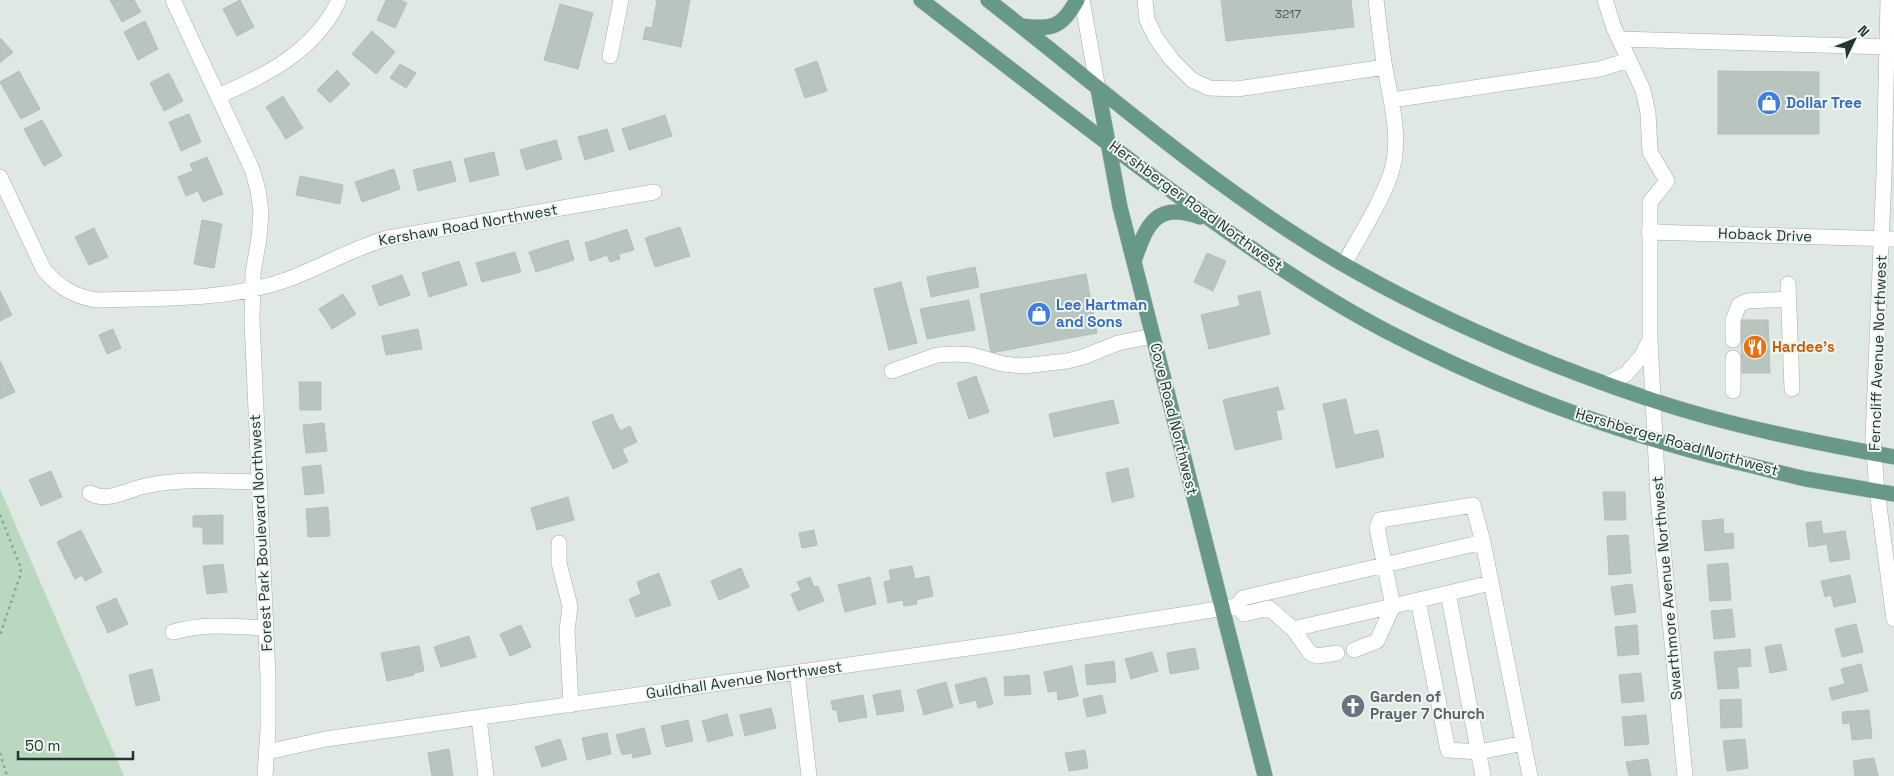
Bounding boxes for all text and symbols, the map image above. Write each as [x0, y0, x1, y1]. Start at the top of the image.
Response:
house number: 3217 [1275, 6, 1301, 22]
north arrow [1829, 15, 1879, 65]
text: N [1854, 22, 1873, 41]
shop icon: Dollar Tree [1756, 90, 1782, 116]
place label: Dollar Tree [1786, 93, 1862, 112]
street label: Hershberger Road Northwest [1106, 136, 1287, 275]
street label: Kershaw Road Northwest [377, 199, 559, 250]
street label: Hoback Drive [1718, 223, 1812, 246]
street label: Ferncliff Avenue Northwest [1865, 254, 1890, 451]
place label: Lee Hartman and Sons [1056, 295, 1147, 331]
shop icon: Lee Hartman and Sons [1026, 301, 1052, 327]
restaurant icon: Hardee's [1742, 334, 1768, 360]
place label: Hardee's [1772, 337, 1835, 356]
street label: Cove Road Northwest [1146, 341, 1203, 497]
street label: Hershberger Road Northwest [1573, 403, 1781, 480]
street label: Forest Park Boulevard Northwest [245, 414, 276, 652]
street label: Swarthmore Avenue Northwest [1647, 475, 1686, 701]
street label: Guildhall Avenue Northwest [645, 656, 843, 703]
place label: Garden of Prayer 7 Church [1370, 687, 1485, 723]
church icon: Garden of Prayer 7 Church [1340, 693, 1366, 719]
scale bar [18, 728, 132, 760]
text: 50 m [25, 736, 60, 755]

